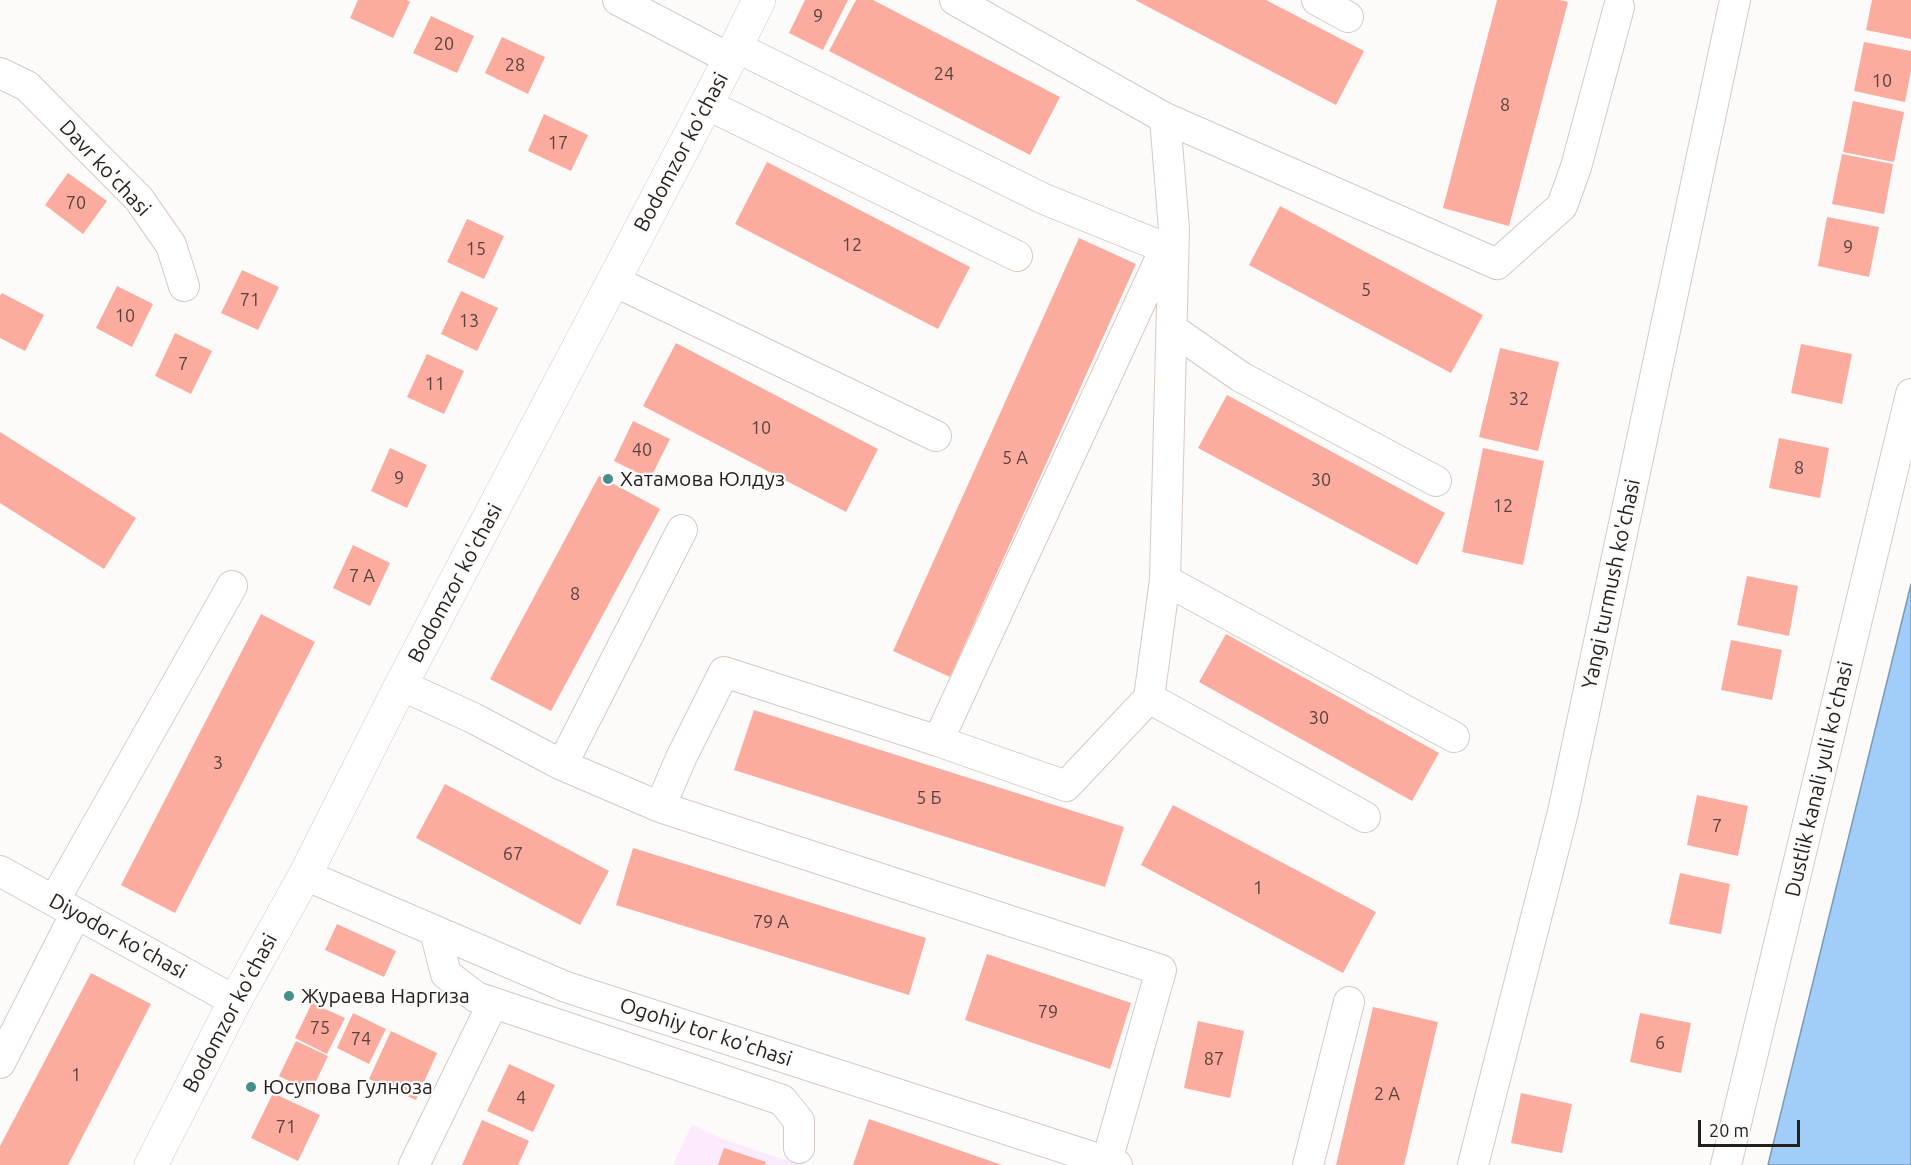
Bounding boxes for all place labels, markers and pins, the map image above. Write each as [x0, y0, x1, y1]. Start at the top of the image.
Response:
place label: Хатамова Юлдуз [620, 466, 785, 492]
marker: Хатамова Юлдуз [601, 472, 615, 486]
place label: Жураева Наргиза [301, 983, 470, 1009]
marker: Жураева Наргиза [282, 989, 296, 1003]
place label: Юсупова Гулноза [263, 1074, 433, 1100]
marker: Юсупова Гулноза [244, 1080, 258, 1094]

